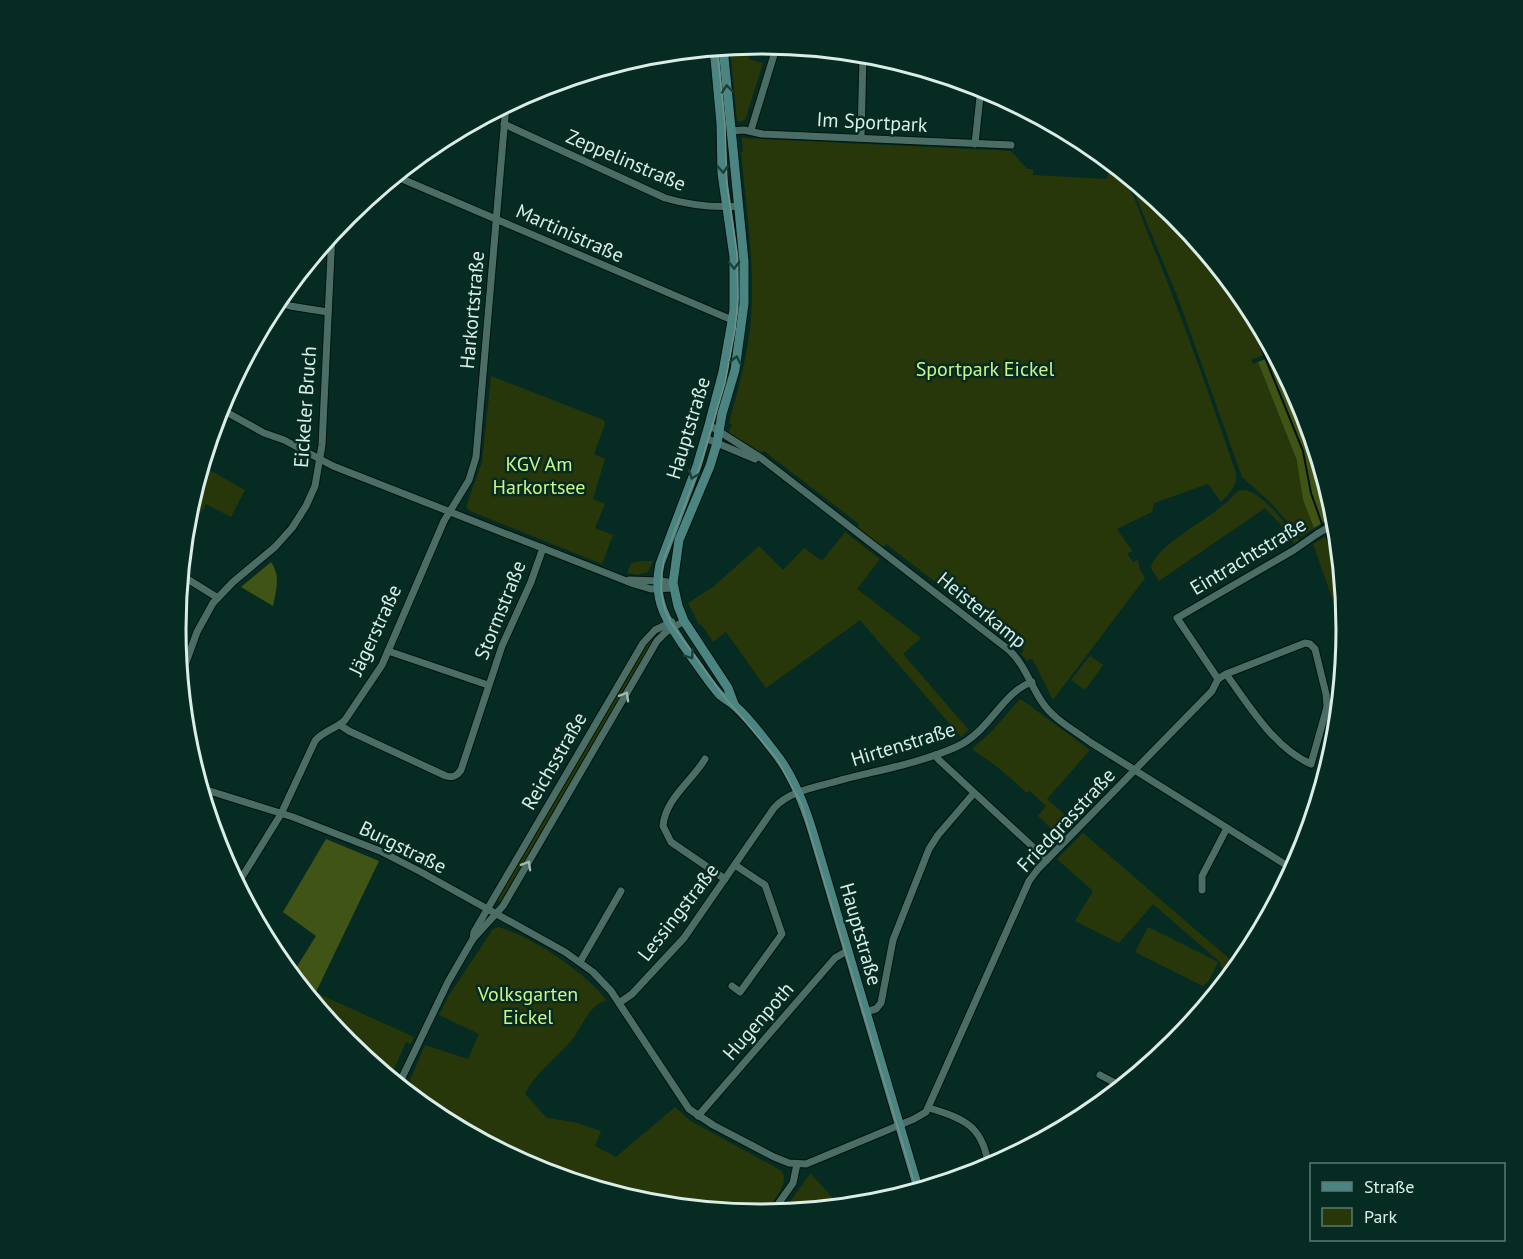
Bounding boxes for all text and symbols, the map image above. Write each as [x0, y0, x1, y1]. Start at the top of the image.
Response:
one-way arrow [721, 84, 734, 94]
street label: Im Sportpark [816, 106, 928, 138]
street label: Zeppelinstraße [562, 123, 690, 197]
one-way arrow [716, 165, 729, 174]
street label: Martinistraße [512, 198, 628, 268]
street label: Harkortstraße [454, 250, 490, 370]
one-way arrow [728, 260, 741, 269]
street label: Eickeler Bruch [288, 345, 322, 469]
one-way arrow [730, 355, 742, 365]
park label: Sportpark Eickel [916, 356, 1054, 382]
street label: Hauptstraße [660, 374, 716, 482]
park label: KGV Am Harkortsee [493, 451, 585, 500]
one-way arrow [688, 469, 701, 480]
street label: Eintrachtstraße [1185, 511, 1311, 601]
street label: Stormstraße [468, 557, 532, 663]
street label: Heisterkamp [932, 566, 1032, 654]
street label: Jägerstraße [342, 580, 407, 681]
one-way arrow [683, 648, 694, 659]
one-way arrow [617, 692, 629, 703]
street label: Reichsstraße [516, 707, 592, 815]
street label: Hirtenstraße [848, 716, 958, 772]
street label: Friedgrasstraße [1011, 762, 1121, 878]
street label: Burgstraße [355, 815, 451, 879]
street label: Lessingstraße [632, 858, 724, 966]
one-way arrow [519, 861, 531, 871]
street label: Hauptstraße [834, 880, 888, 988]
street label: Hugenpoth [717, 976, 799, 1066]
park label: Volksgarten Eickel [477, 981, 578, 1030]
legend [1310, 1163, 1505, 1241]
text: Straße [1364, 1175, 1415, 1198]
text: Park [1364, 1205, 1397, 1228]

